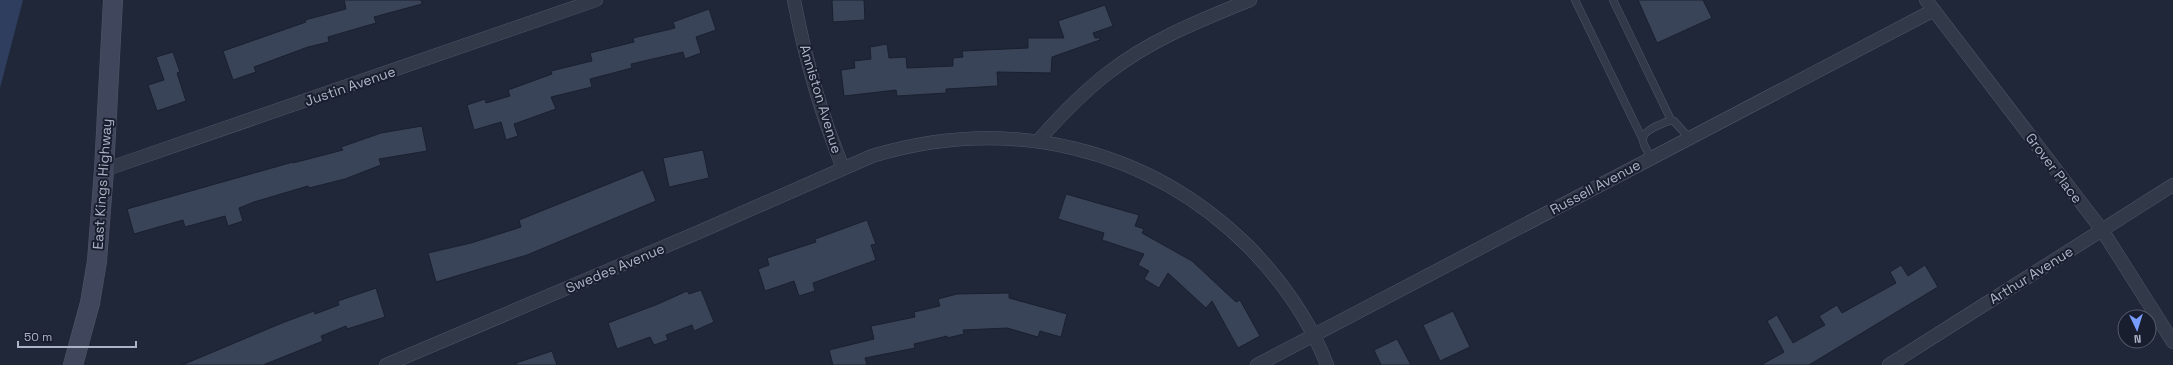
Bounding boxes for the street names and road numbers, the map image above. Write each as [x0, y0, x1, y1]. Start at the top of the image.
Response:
street label: Anniston Avenue [796, 42, 846, 156]
street label: Justin Avenue [302, 62, 398, 110]
street label: East Kings Highway [88, 118, 116, 250]
street label: Grover Place [2022, 129, 2086, 207]
street label: Russell Avenue [1547, 156, 1643, 218]
street label: Swedes Avenue [563, 239, 667, 297]
street label: Arthur Avenue [1986, 242, 2076, 308]

